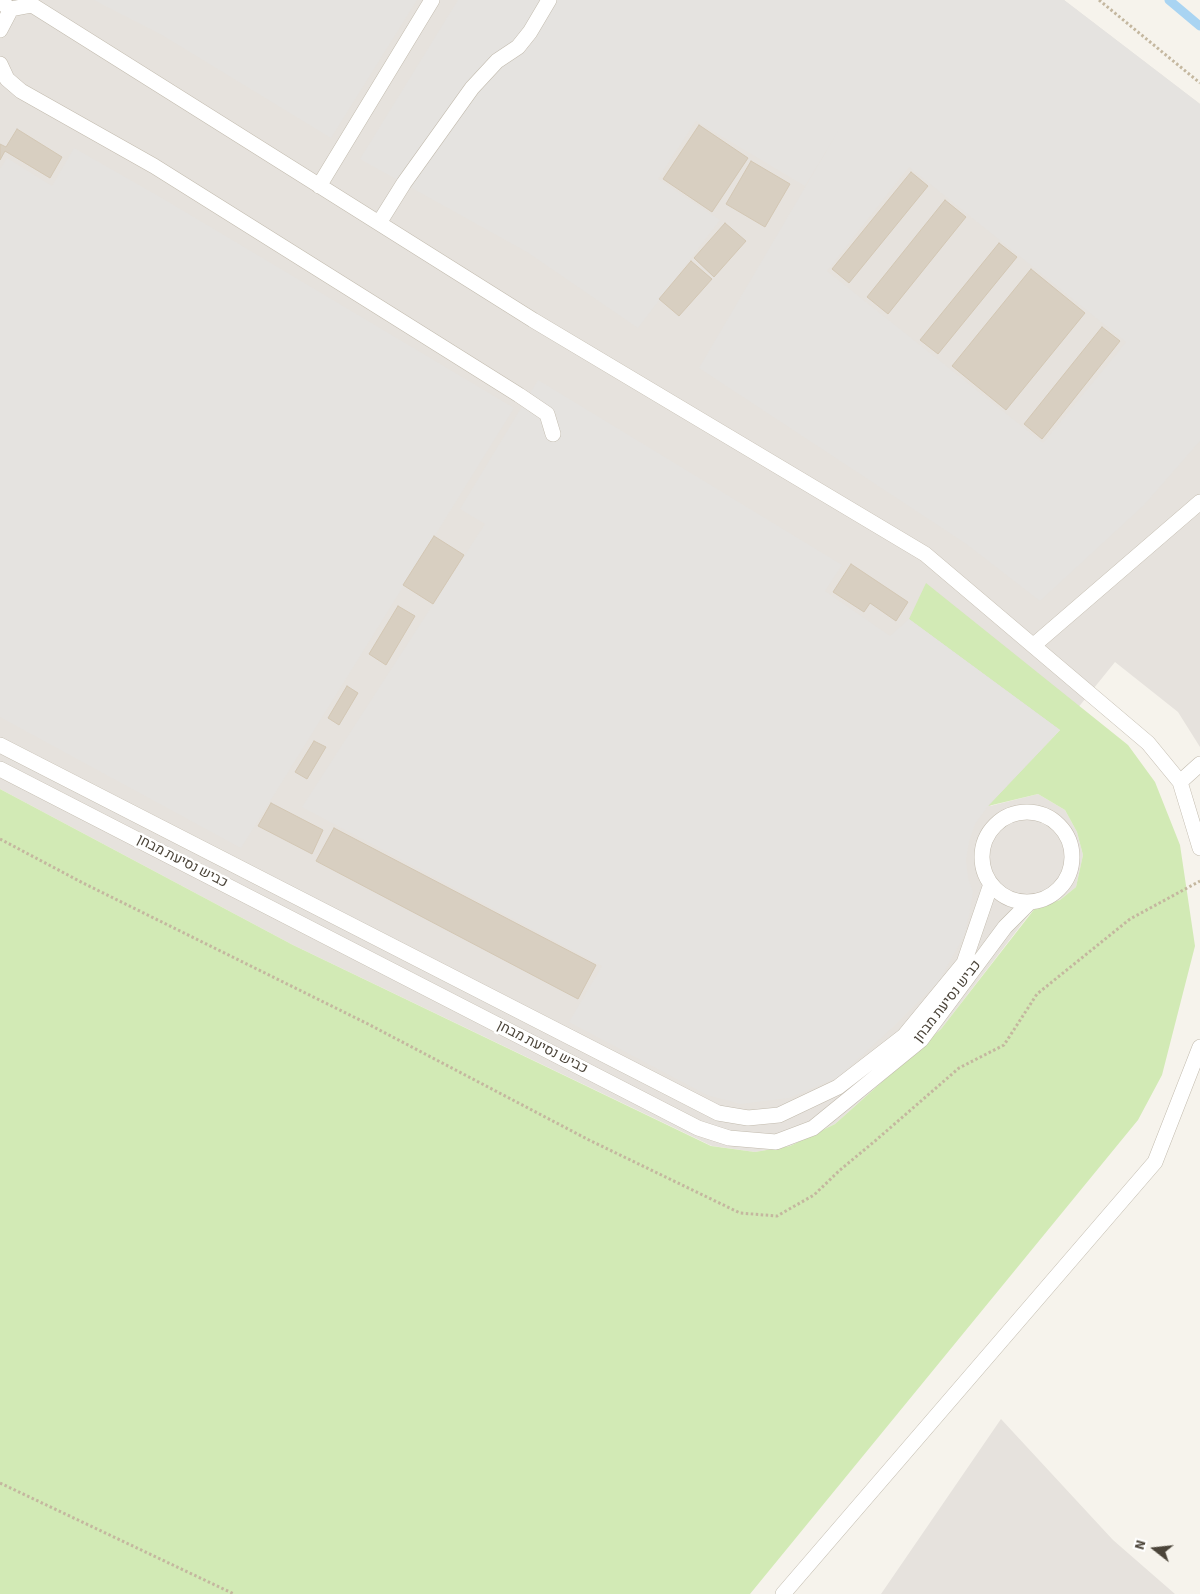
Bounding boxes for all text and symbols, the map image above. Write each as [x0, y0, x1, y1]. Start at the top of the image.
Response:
street label: כביש נסיעת מבחן [134, 832, 230, 892]
street label: כביש נסיעת מבחן [911, 958, 985, 1046]
street label: כביש נסיעת מבחן [494, 1018, 590, 1078]
north arrow [1130, 1524, 1180, 1574]
text: N [1130, 1538, 1151, 1552]

